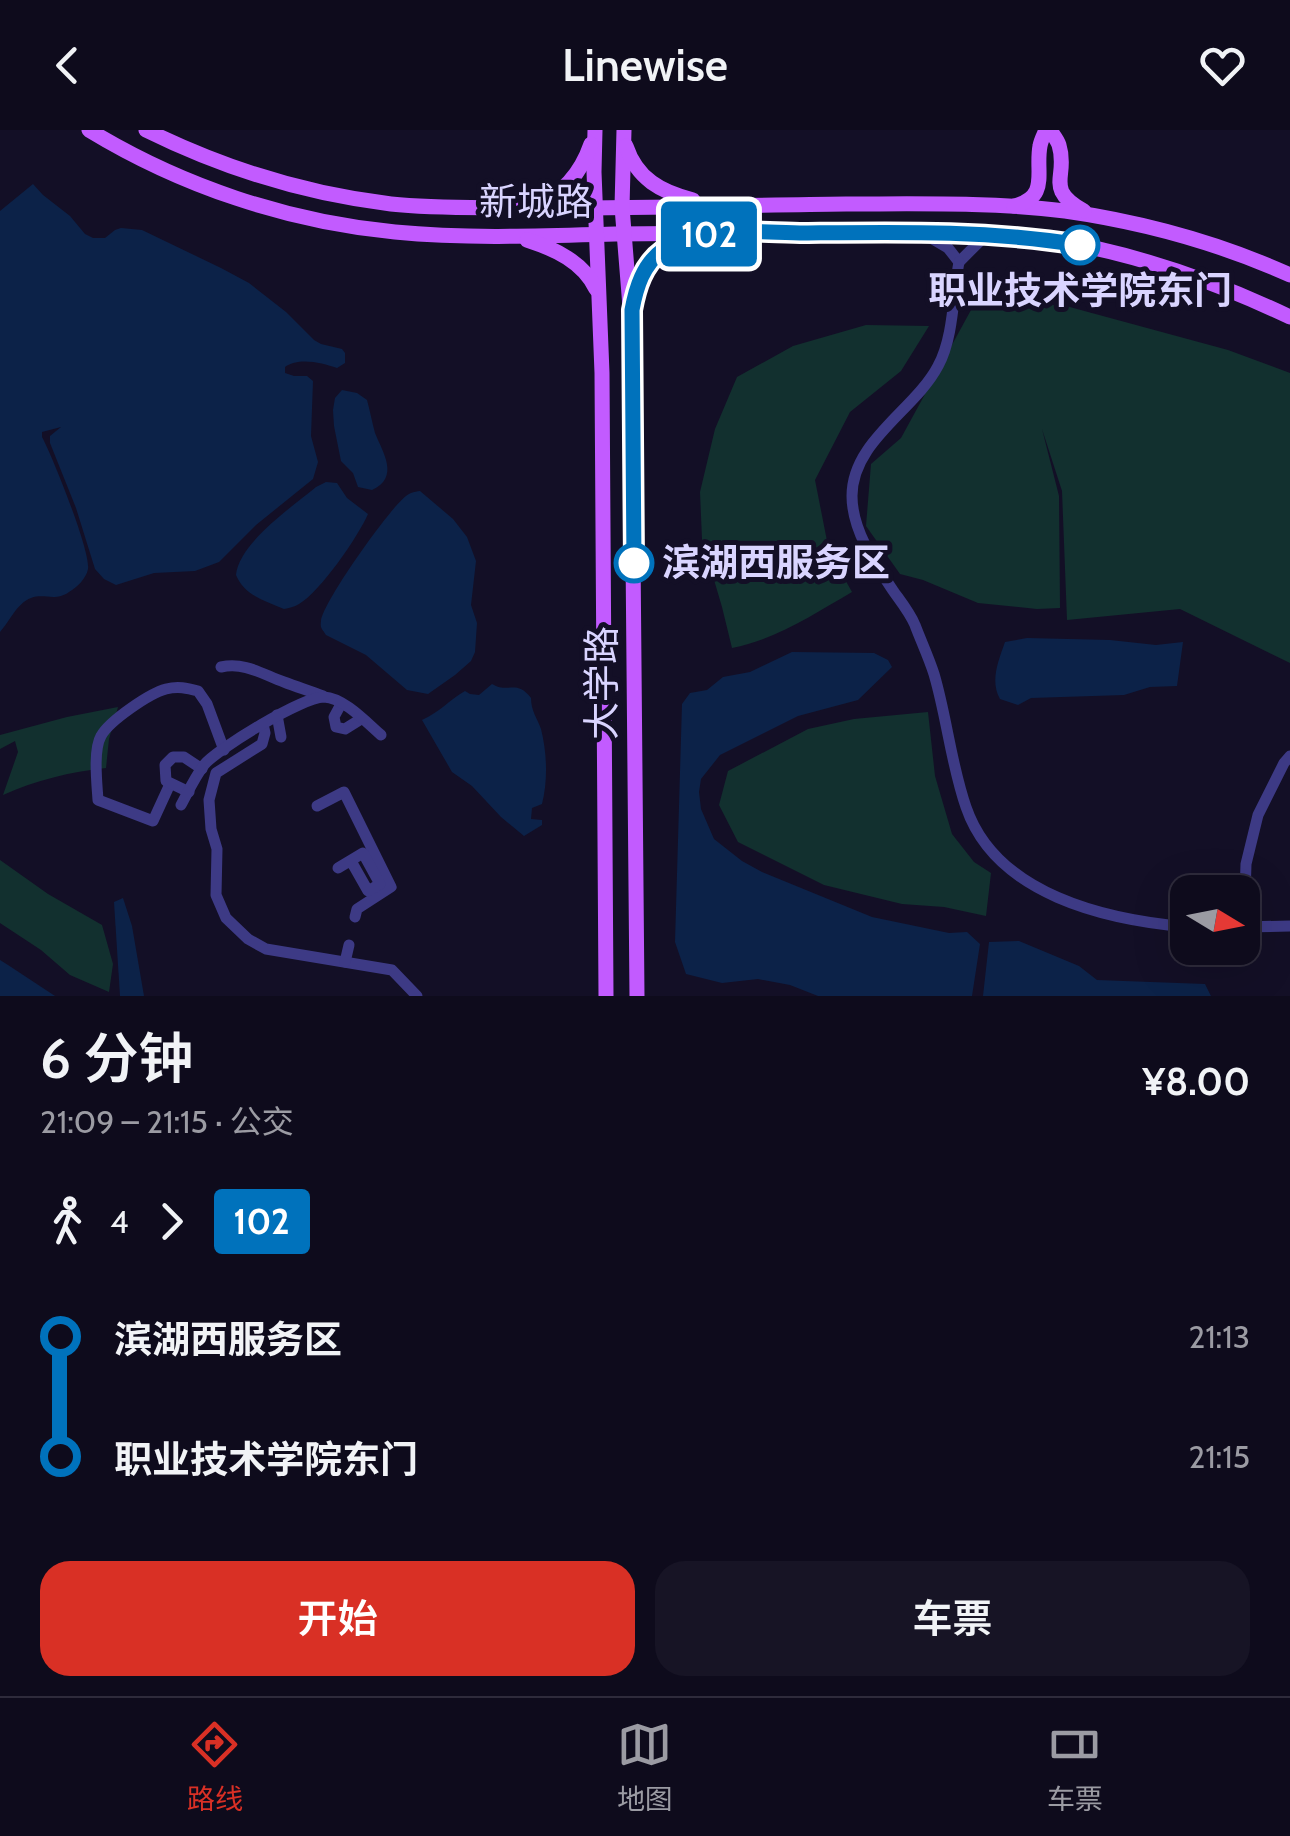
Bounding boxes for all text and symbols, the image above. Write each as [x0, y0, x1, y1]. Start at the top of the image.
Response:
icon: back [40, 38, 95, 93]
text: Linewise [562, 38, 728, 92]
icon: heart [1195, 38, 1250, 93]
street label: 新城路 [479, 178, 593, 225]
line badge: 102 [652, 202, 766, 266]
text: 102 [681, 213, 737, 256]
marker: 职业技术学院东门 [1061, 226, 1099, 264]
place label: 职业技术学院东门 [928, 267, 1232, 314]
place label: 滨湖西服务区 [662, 539, 890, 586]
marker: 滨湖西服务区 [615, 544, 653, 582]
street label: 大学路 [578, 626, 625, 740]
north arrow [1170, 875, 1260, 965]
map controls [1170, 875, 1260, 965]
text: 6 分钟 [40, 1025, 193, 1092]
text: ¥8.00 [1142, 1058, 1250, 1105]
text: 21:09 – 21:15 · 公交 [40, 1102, 294, 1141]
icon: walk [40, 1194, 95, 1249]
icon: forward [144, 1194, 199, 1249]
text: 102 [234, 1200, 290, 1243]
text: 4 [110, 1202, 129, 1241]
text: 滨湖西服务区 [114, 1316, 342, 1363]
text: 21:13 [1188, 1317, 1250, 1356]
text: 职业技术学院东门 [114, 1436, 418, 1483]
text: 21:15 [1188, 1437, 1250, 1476]
button: 开始 [40, 1561, 635, 1676]
button: 车票 [655, 1561, 1250, 1676]
tab: 路线 [187, 1717, 243, 1817]
tab: 地图 [617, 1717, 673, 1817]
tab: 车票 [1047, 1717, 1103, 1817]

